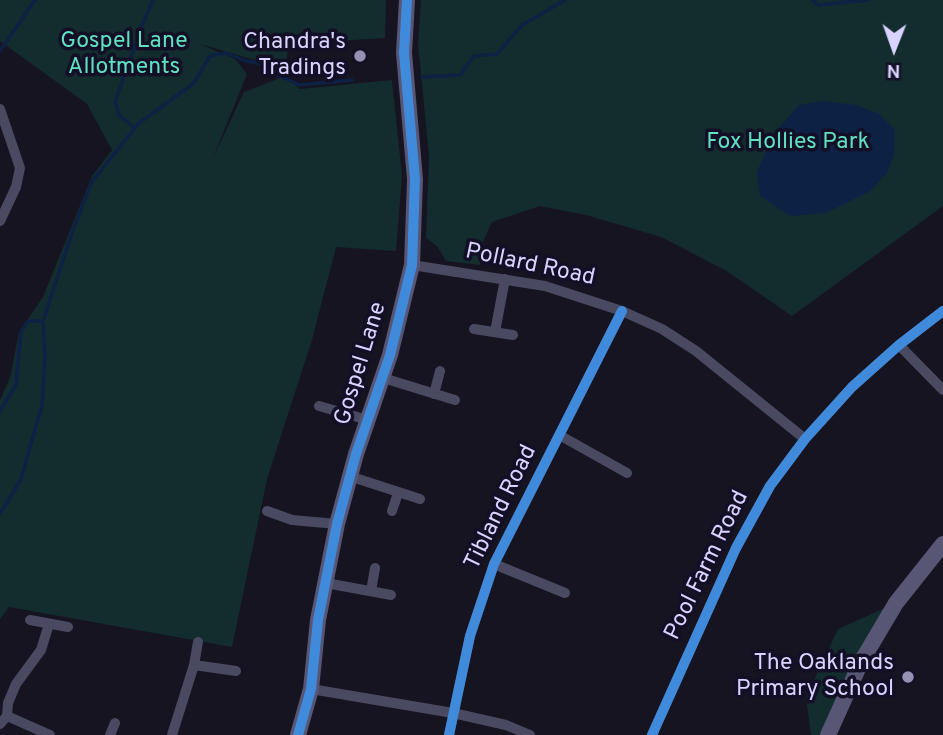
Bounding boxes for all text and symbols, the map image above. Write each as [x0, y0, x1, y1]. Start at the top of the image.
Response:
north arrow [859, 14, 929, 84]
park label: Gospel Lane Allotments [60, 28, 188, 82]
place label: Chandra's Tradings [243, 29, 346, 83]
marker: Chandra's Tradings [352, 48, 368, 64]
text: N [887, 58, 901, 82]
park label: Fox Hollies Park [706, 129, 870, 157]
street label: Pollard Road [463, 239, 597, 293]
street label: Gospel Lane [330, 299, 394, 429]
street label: Tibland Road [460, 441, 544, 575]
street label: Pool Farm Road [660, 487, 756, 645]
place label: The Oaklands Primary School [736, 650, 894, 704]
marker: The Oaklands Primary School [900, 669, 916, 685]

